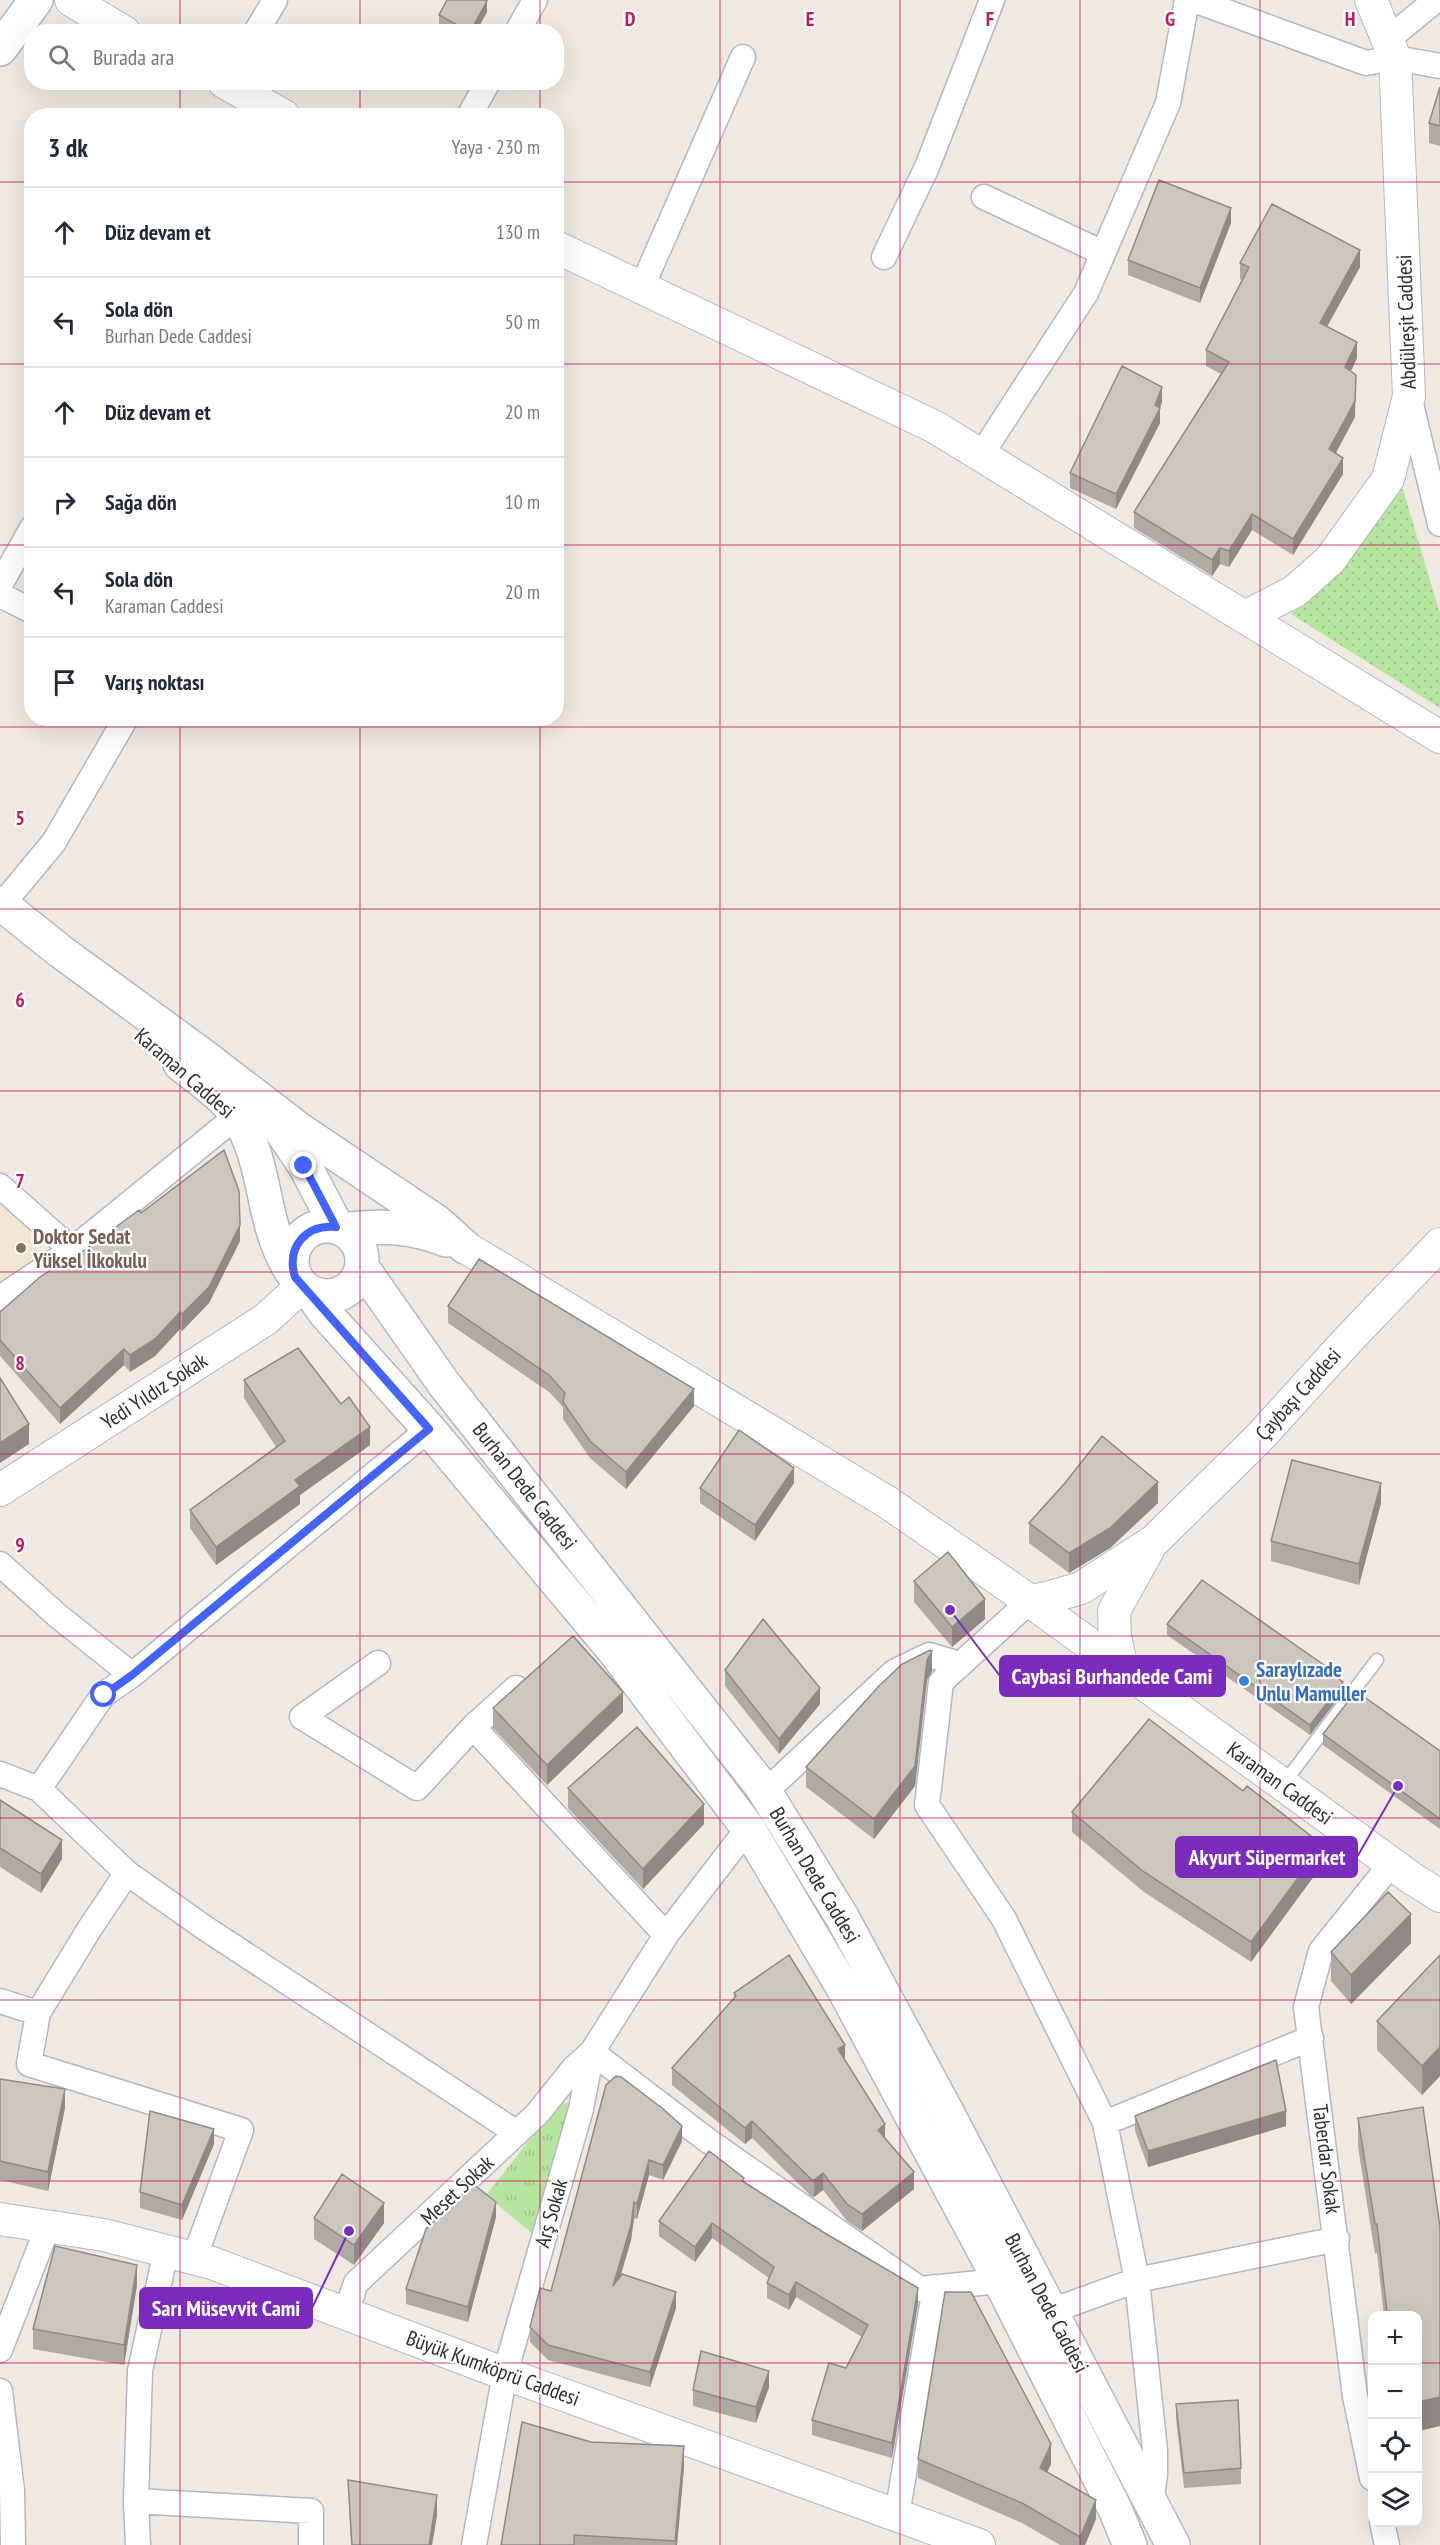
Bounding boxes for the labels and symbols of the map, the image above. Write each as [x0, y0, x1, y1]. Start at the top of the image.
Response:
text: D [625, 6, 636, 32]
text: E [806, 6, 814, 32]
text: F [986, 6, 994, 32]
text: G [1165, 6, 1175, 32]
text: H [1345, 6, 1355, 32]
street label: Abdülreşit Caddesi [1390, 254, 1422, 390]
text: 5 [15, 805, 25, 831]
text: 6 [15, 987, 25, 1013]
street label: Karaman Caddesi [129, 1022, 241, 1124]
route end [290, 1152, 316, 1178]
text: 7 [15, 1168, 25, 1194]
place label: Doktor Sedat Yüksel İlkokulu [32, 1223, 147, 1274]
marker: Doktor Sedat Yüksel İlkokulu [14, 1241, 28, 1255]
street label: Çaybaşı Caddesi [1249, 1342, 1347, 1446]
street label: Yedi Yıldız Sokak [96, 1347, 212, 1435]
text: 8 [15, 1350, 25, 1376]
street label: Burhan Dede Caddesi [467, 1417, 583, 1555]
text: 9 [15, 1532, 25, 1558]
callout: Caybasi Burhandede Cami [1000, 1656, 1225, 1696]
place label: Saraylızade Unlu Mamuller [1256, 1656, 1367, 1707]
text: Caybasi Burhandede Cami [1012, 1662, 1212, 1690]
marker: Saraylızade Unlu Mamuller [1237, 1674, 1251, 1688]
route start [90, 1681, 116, 1707]
street label: Karaman Caddesi [1222, 1735, 1338, 1831]
street label: Burhan Dede Caddesi [764, 1802, 866, 1948]
callout: Akyurt Süpermarket [1176, 1837, 1357, 1877]
text: Akyurt Süpermarket [1188, 1843, 1346, 1871]
street label: Taberdar Sokak [1307, 2103, 1347, 2215]
street label: Meset Sokak [415, 2149, 499, 2231]
street label: Arş Sokak [528, 2176, 574, 2250]
street label: Burhan Dede Caddesi [999, 2229, 1095, 2377]
callout: Sarı Müsevvit Cami [140, 2288, 312, 2328]
text: Sarı Müsevvit Cami [152, 2294, 300, 2322]
street label: Büyük Kumköprü Caddesi [403, 2324, 583, 2412]

